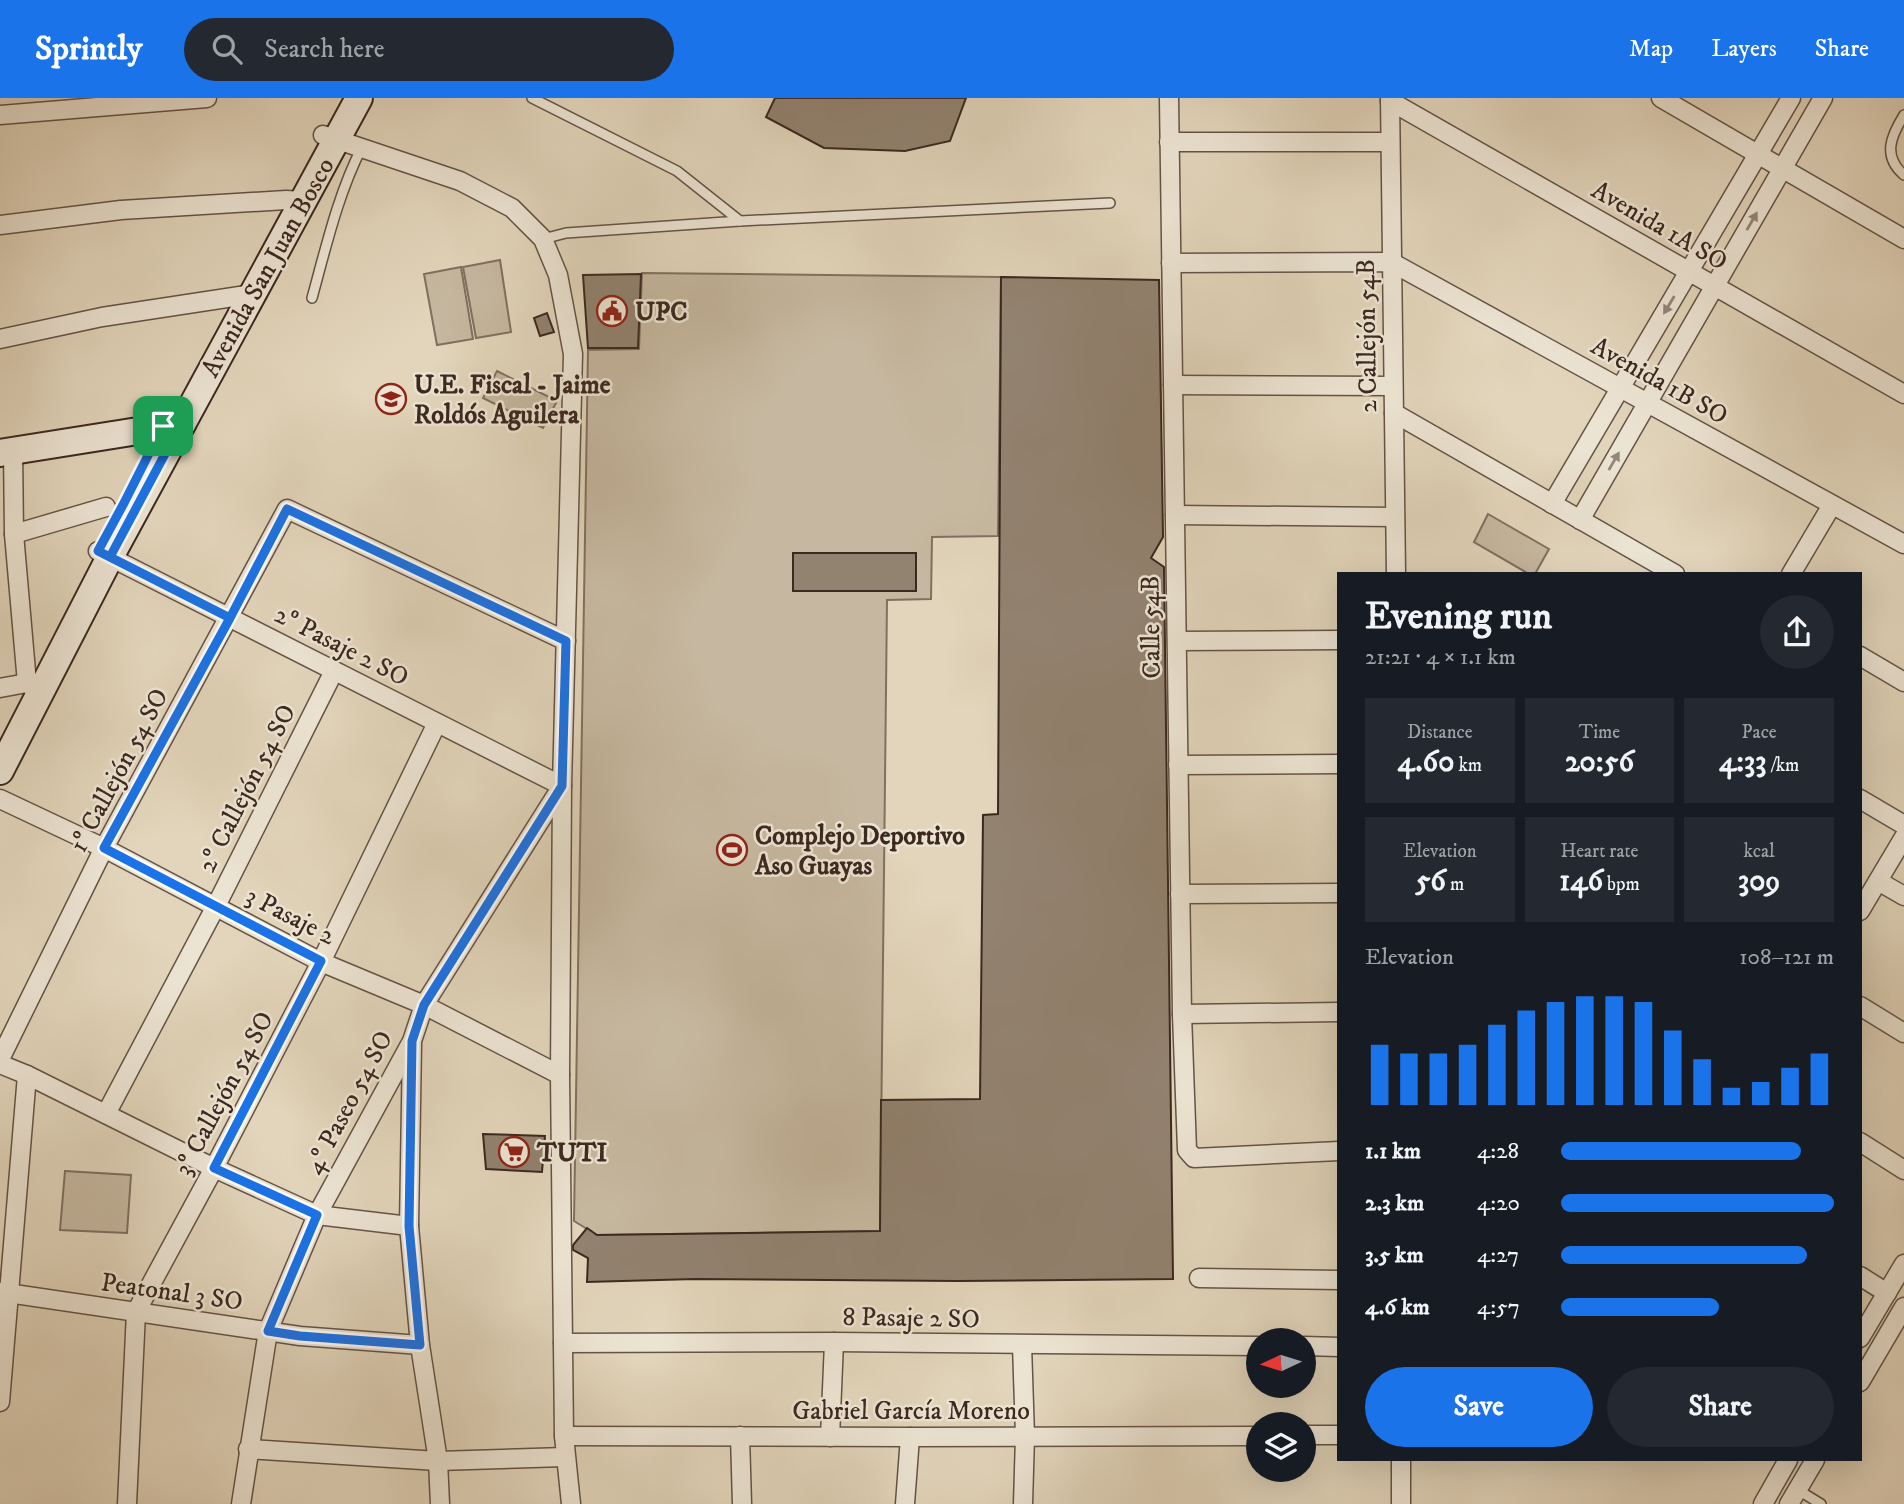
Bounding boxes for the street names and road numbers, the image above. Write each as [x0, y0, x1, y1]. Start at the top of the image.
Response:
street label: Avenida San Juan Bosco [194, 152, 342, 383]
street label: Avenida 1A SO [1585, 174, 1733, 279]
street label: 2 Callejón 54B [1350, 259, 1385, 413]
street label: Avenida 1B SO [1585, 330, 1734, 433]
street label: Calle 54B [1134, 575, 1169, 679]
street label: 2º Pasaje 2 SO [269, 598, 414, 694]
street label: 1º Callejón 54 SO [62, 683, 176, 858]
street label: 2º Callejón 54 SO [191, 699, 304, 878]
street label: 3 Pasaje 2 [240, 880, 341, 953]
street label: 3º Callejón 54 SO [167, 1006, 281, 1182]
street label: 4º Paseo 54 SO [298, 1025, 401, 1180]
street label: Peatonal 3 SO [99, 1266, 245, 1319]
street label: 8 Pasaje 2 SO [842, 1301, 980, 1336]
street label: Gabriel García Moreno [792, 1395, 1030, 1428]

